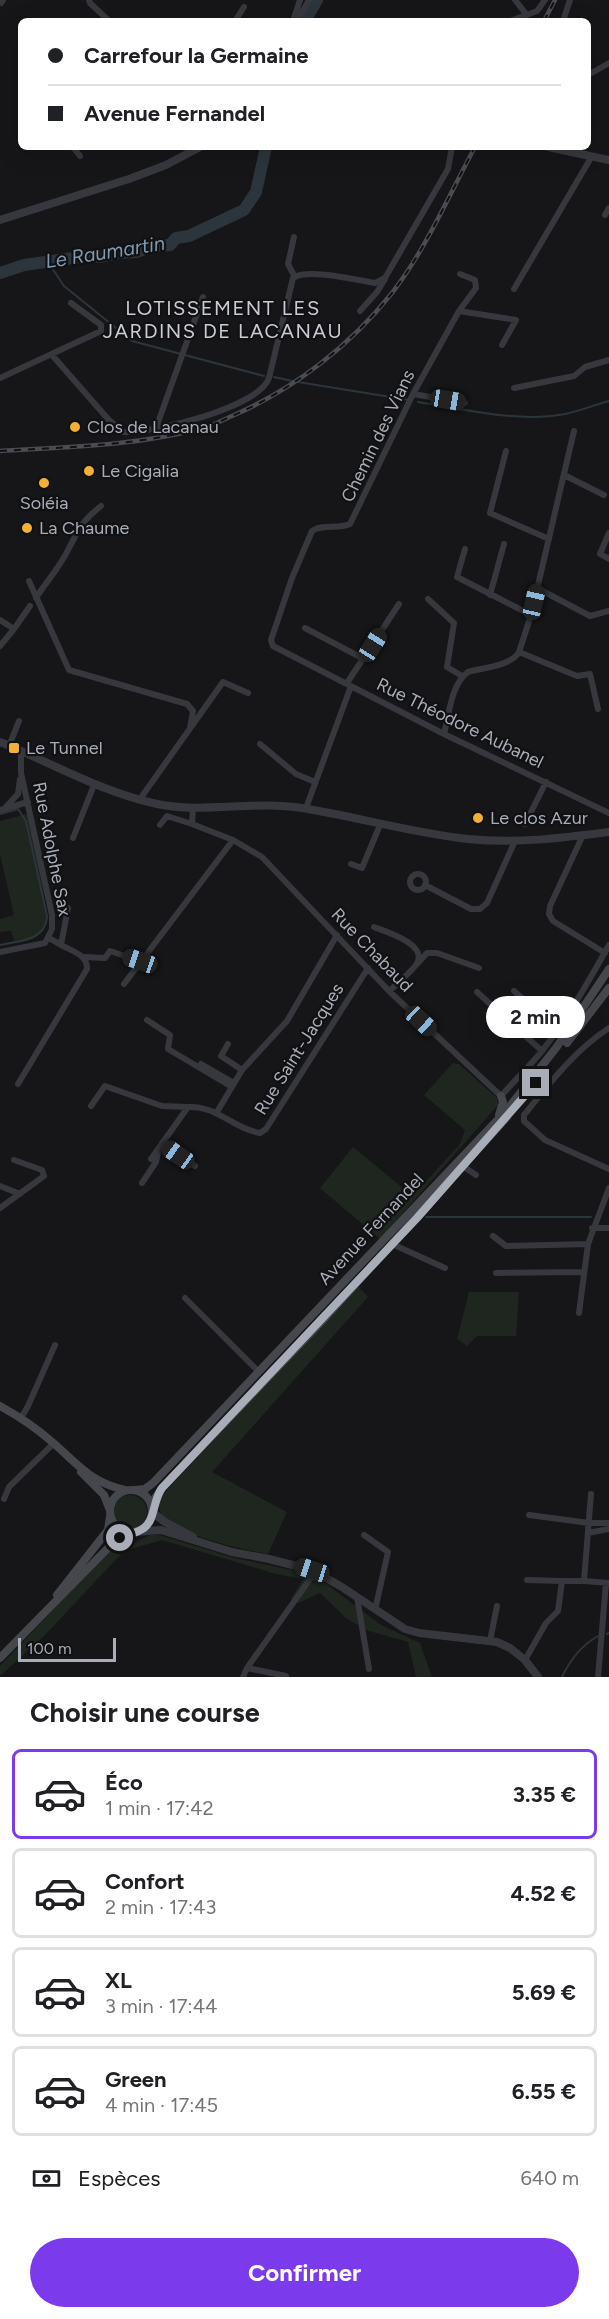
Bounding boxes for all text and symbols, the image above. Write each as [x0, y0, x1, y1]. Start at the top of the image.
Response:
text: Carrefour la Germaine [84, 42, 308, 69]
text: Avenue Fernandel [84, 100, 265, 127]
water label: Le Raumartin [43, 231, 167, 273]
district label: LOTISSEMENT LES JARDINS DE LACANAU [103, 296, 343, 343]
street label: Chemin des Vians [336, 366, 420, 506]
car [429, 388, 467, 412]
place label: Clos de Lacanau [87, 416, 219, 438]
marker: Clos de Lacanau [68, 420, 82, 434]
place label: Le Cigalia [101, 460, 179, 482]
marker: Le Cigalia [82, 464, 96, 478]
marker: Soléia [37, 476, 51, 490]
place label: Soléia [20, 492, 68, 514]
place label: La Chaume [39, 517, 130, 539]
marker: La Chaume [20, 521, 34, 535]
car [521, 582, 547, 622]
car [356, 625, 390, 665]
street label: Rue Théodore Aubanel [373, 673, 547, 773]
place label: Le Tunnel [26, 737, 103, 759]
marker: Le Tunnel [7, 741, 21, 755]
street label: Rue Adolphe Sax [28, 780, 76, 918]
place label: Le clos Azur [490, 807, 588, 829]
marker: Le clos Azur [471, 811, 485, 825]
street label: Rue Chabaud [327, 903, 417, 997]
car [120, 947, 160, 975]
street label: Rue Saint-Jacques [250, 979, 348, 1119]
callout: 2 min [486, 996, 586, 1038]
car [402, 1002, 440, 1040]
text: 2 min [510, 1005, 561, 1029]
route end [522, 1069, 549, 1096]
car [158, 1137, 198, 1173]
street label: Avenue Fernandel [314, 1169, 428, 1289]
route start [106, 1524, 133, 1551]
car [292, 1556, 332, 1584]
scale bar [18, 1635, 116, 1662]
text: 100 m [27, 1639, 72, 1658]
text: Choisir une course [30, 1696, 260, 1729]
icon: car [33, 1767, 87, 1821]
text: Éco [105, 1769, 143, 1796]
text: 3.35 € [513, 1781, 576, 1808]
text: 1 min · 17:42 [105, 1796, 214, 1820]
icon: car [33, 1866, 87, 1920]
text: Confort [105, 1868, 185, 1895]
text: 4.52 € [511, 1880, 576, 1907]
text: 2 min · 17:43 [105, 1895, 216, 1919]
icon: car [33, 1965, 87, 2019]
text: XL [105, 1967, 132, 1994]
text: 5.69 € [512, 1979, 576, 2006]
text: 3 min · 17:44 [105, 1994, 218, 2018]
icon: car [33, 2064, 87, 2118]
text: Green [105, 2066, 167, 2093]
text: 6.55 € [512, 2078, 576, 2105]
text: 4 min · 17:45 [105, 2093, 218, 2117]
icon: cash [30, 2162, 63, 2195]
text: Espèces [78, 2165, 160, 2192]
text: 640 m [520, 2166, 579, 2190]
button: Confirmer [30, 2238, 579, 2307]

